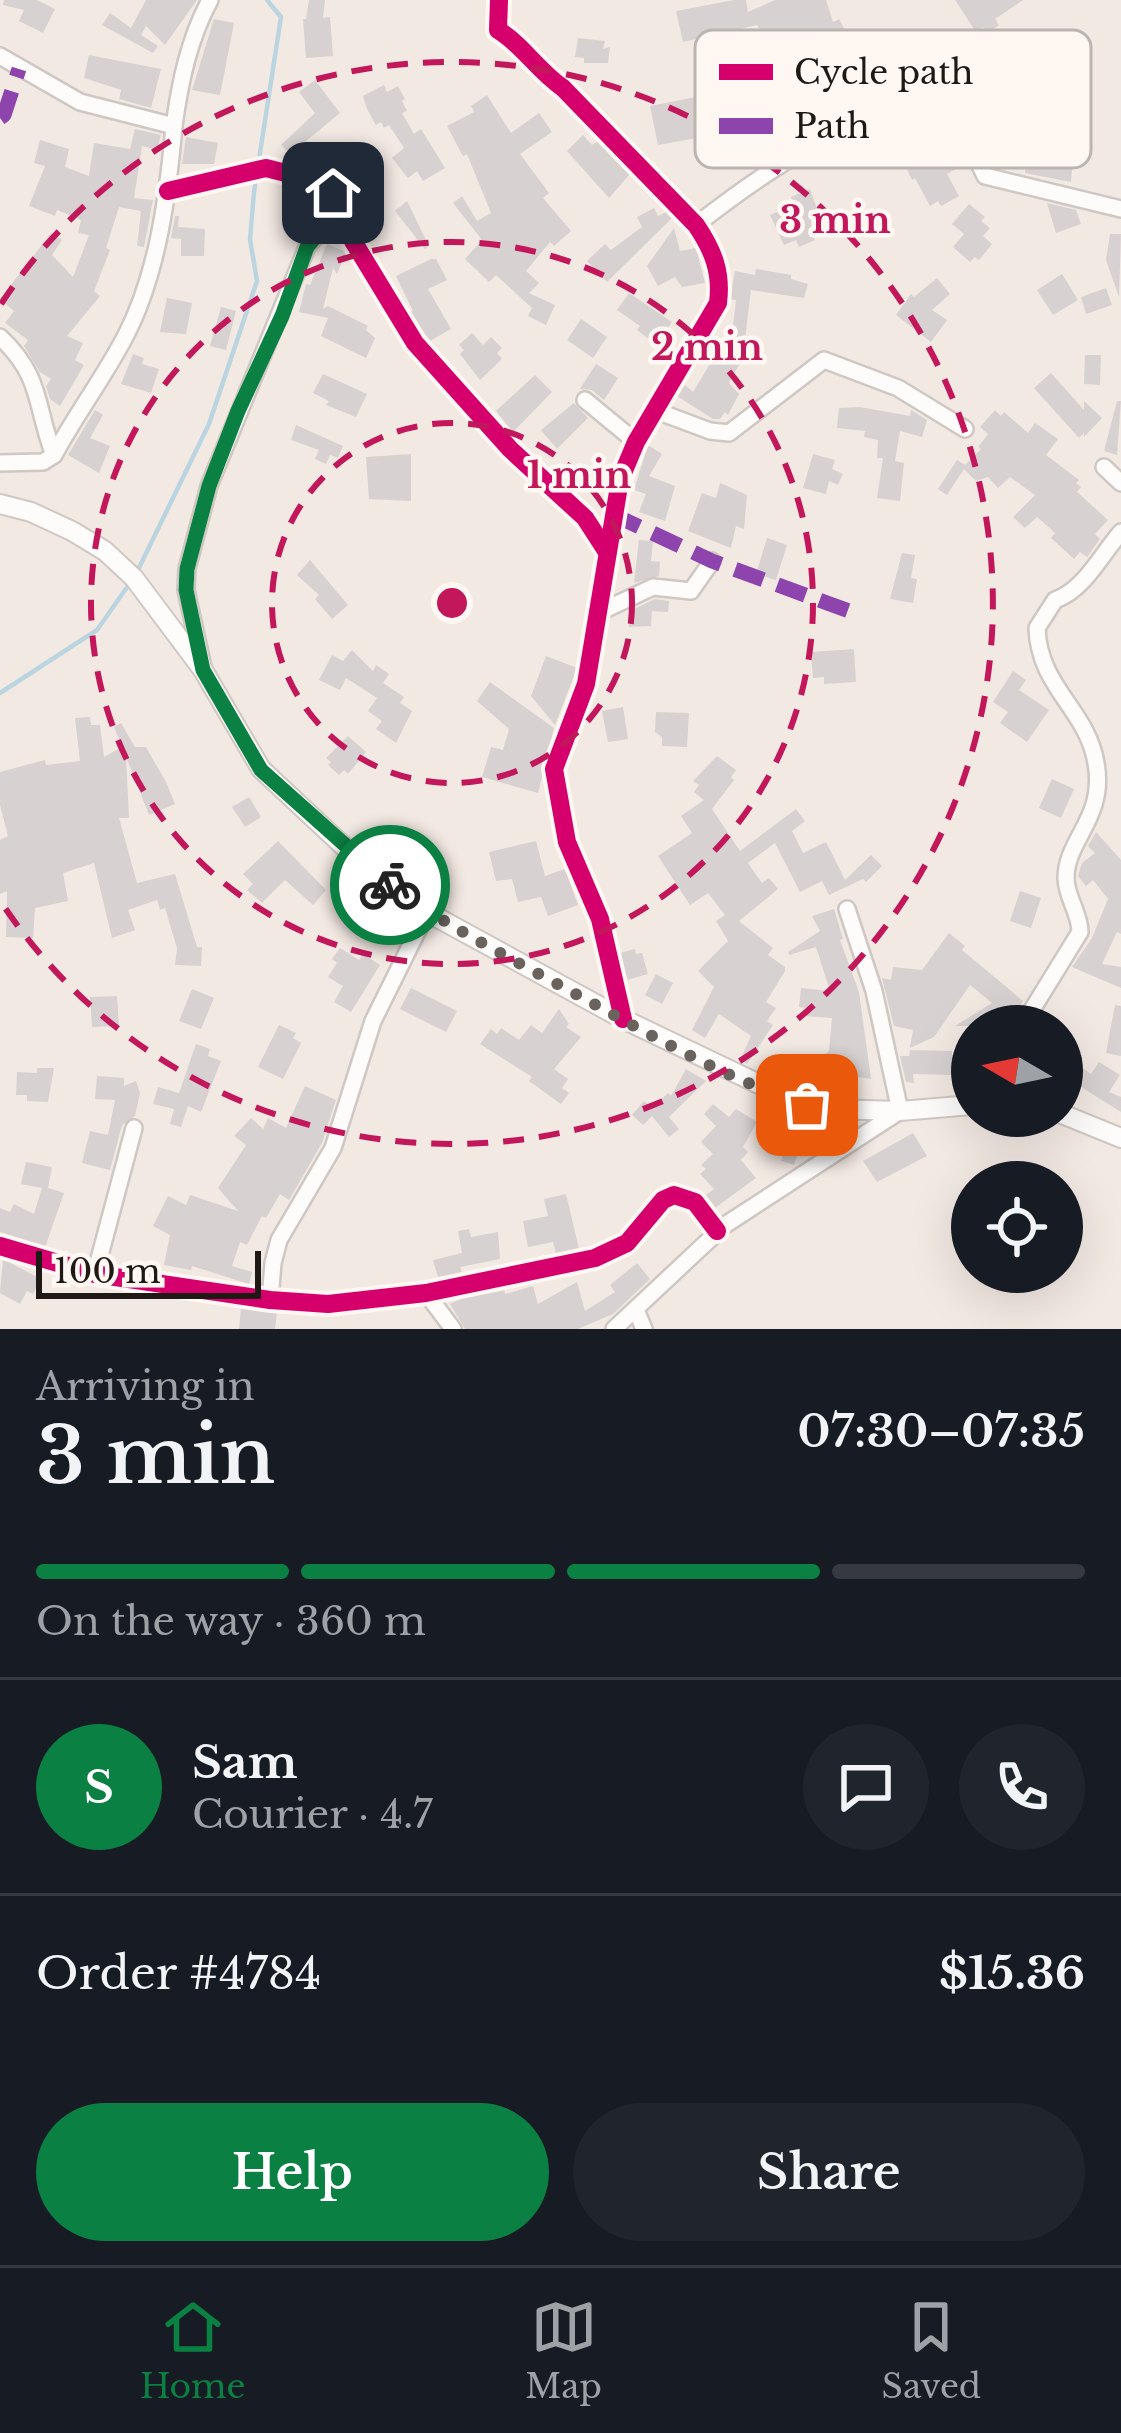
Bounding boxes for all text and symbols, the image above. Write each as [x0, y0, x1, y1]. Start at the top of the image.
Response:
legend [695, 30, 1091, 168]
text: Cycle path [794, 52, 974, 93]
text: Path [794, 106, 870, 147]
pin [282, 142, 384, 244]
icon: home [300, 160, 366, 226]
text: 3 min [779, 198, 891, 243]
text: 2 min [651, 325, 763, 370]
text: 1 min [527, 453, 631, 498]
centre of rings [431, 582, 473, 624]
courier [330, 825, 450, 945]
icon: bike [357, 852, 423, 918]
north arrow [951, 1005, 1083, 1137]
map controls [951, 1005, 1083, 1293]
pin [756, 1054, 858, 1156]
icon: bag [774, 1072, 840, 1138]
button: locate [951, 1161, 1083, 1293]
scale bar [36, 1245, 261, 1298]
text: 100 m [54, 1251, 161, 1292]
text: Arriving in [36, 1362, 255, 1411]
text: 07:30–07:35 [797, 1403, 1085, 1459]
text: 3 min [36, 1407, 275, 1504]
text: On the way · 360 m [36, 1597, 426, 1646]
button: chat [803, 1724, 929, 1850]
button: phone [959, 1724, 1085, 1850]
text: Sam [192, 1734, 297, 1790]
text: S [84, 1759, 114, 1815]
text: Courier · 4.7 [192, 1790, 433, 1839]
text: Order #4784 [36, 1945, 321, 2001]
text: $15.36 [939, 1945, 1085, 2001]
button: Help [36, 2103, 549, 2241]
button: Share [573, 2103, 1085, 2241]
tab: Home [140, 2294, 245, 2407]
tab: Map [525, 2294, 602, 2407]
tab: Saved [882, 2294, 981, 2407]

